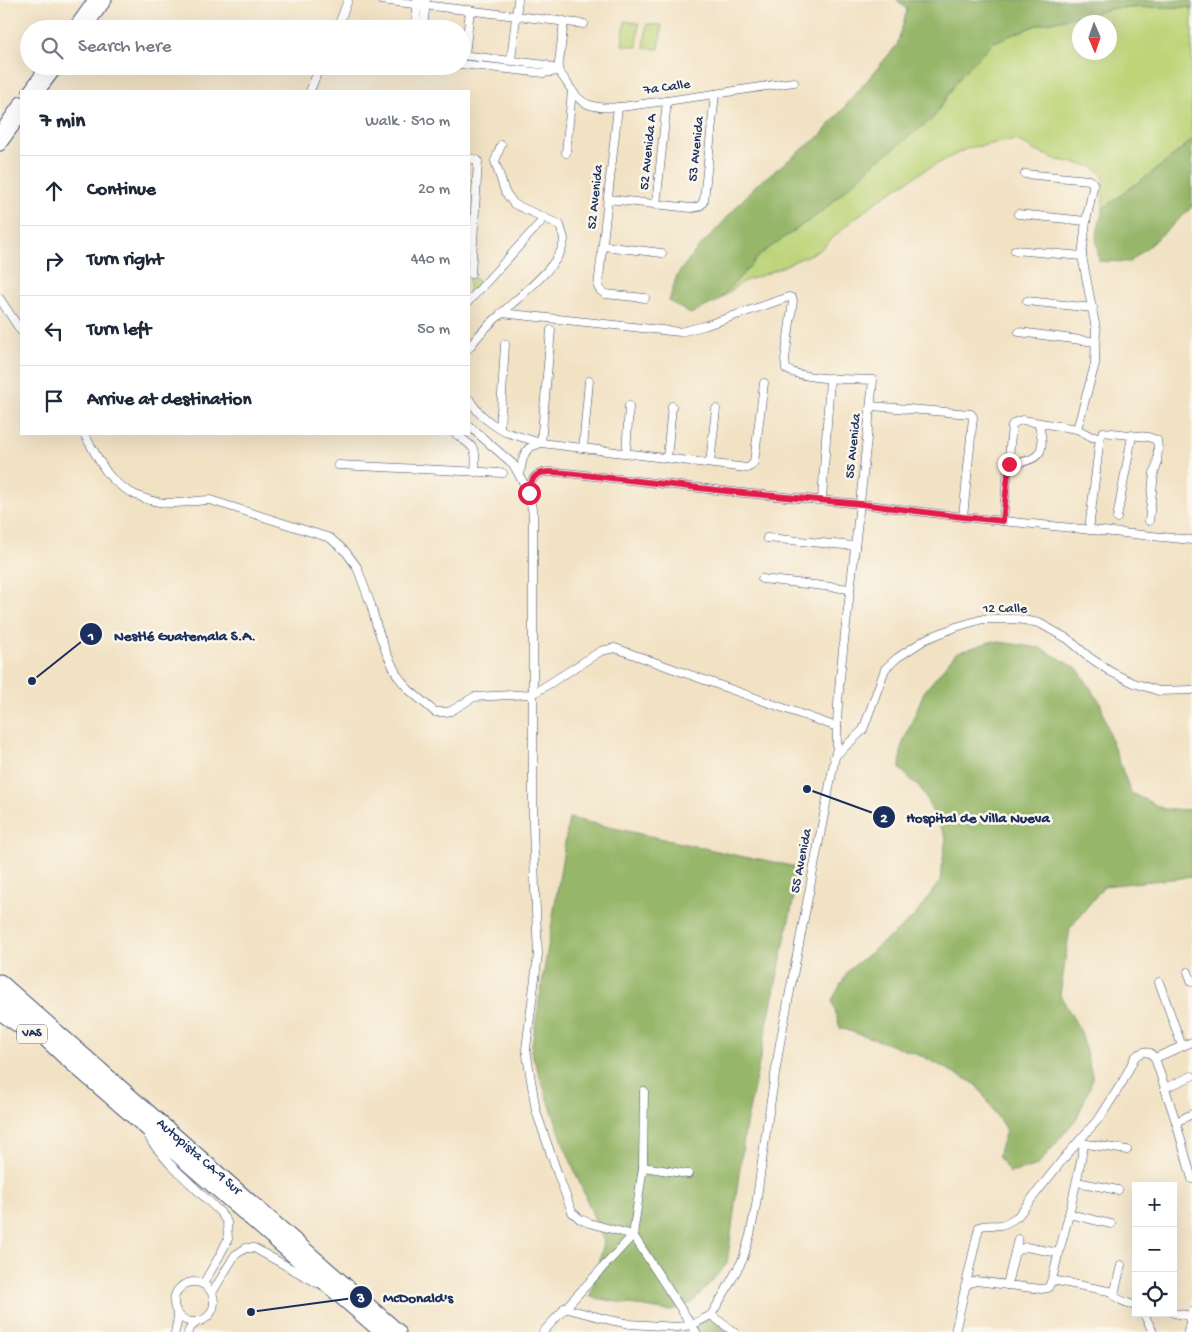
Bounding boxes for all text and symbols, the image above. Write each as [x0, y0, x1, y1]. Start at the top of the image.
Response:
north arrow [1072, 15, 1117, 60]
search box [20, 20, 470, 75]
icon: search [38, 34, 66, 62]
text: Search here [78, 36, 172, 59]
street label: 7a Calle [641, 76, 692, 100]
text: 7 min [40, 110, 85, 135]
street label: 52 Avenida A [637, 112, 662, 191]
text: Walk · 510 m [365, 113, 450, 132]
street label: 53 Avenida [685, 114, 709, 182]
street label: 52 Avenida [584, 163, 608, 230]
icon: ahead [40, 177, 68, 205]
text: Continue [87, 179, 156, 202]
text: 20 m [418, 181, 450, 200]
icon: right [40, 247, 68, 275]
text: Turn right [87, 249, 163, 272]
text: 440 m [411, 251, 450, 270]
icon: left [40, 317, 68, 345]
text: Turn left [87, 319, 151, 342]
text: 50 m [417, 321, 450, 340]
icon: arrive [40, 387, 68, 415]
text: Arrive at destination [87, 389, 251, 412]
street label: 55 Avenida [842, 411, 866, 479]
route end [998, 453, 1021, 476]
route start [518, 482, 541, 505]
street label: 12 Calle [982, 601, 1028, 618]
callout: Nestlé Guatemala S.A. [79, 619, 265, 649]
text: 1 [87, 628, 94, 646]
text: Nestlé Guatemala S.A. [114, 628, 256, 646]
callout: Hospital de Villa Nueva [872, 802, 1060, 832]
text: 2 [880, 810, 888, 828]
text: Hospital de Villa Nueva [906, 810, 1050, 828]
street label: 55 Avenida [787, 826, 817, 895]
road number: VAS [17, 1024, 47, 1044]
street label: Autopista CA-9 Sur [153, 1115, 246, 1200]
map controls [1132, 1182, 1177, 1317]
button: + [1132, 1182, 1177, 1227]
button: − [1132, 1227, 1177, 1272]
button: locate [1132, 1272, 1177, 1317]
callout: McDonald's [348, 1282, 463, 1312]
text: 3 [356, 1290, 365, 1308]
text: McDonald's [383, 1290, 454, 1308]

